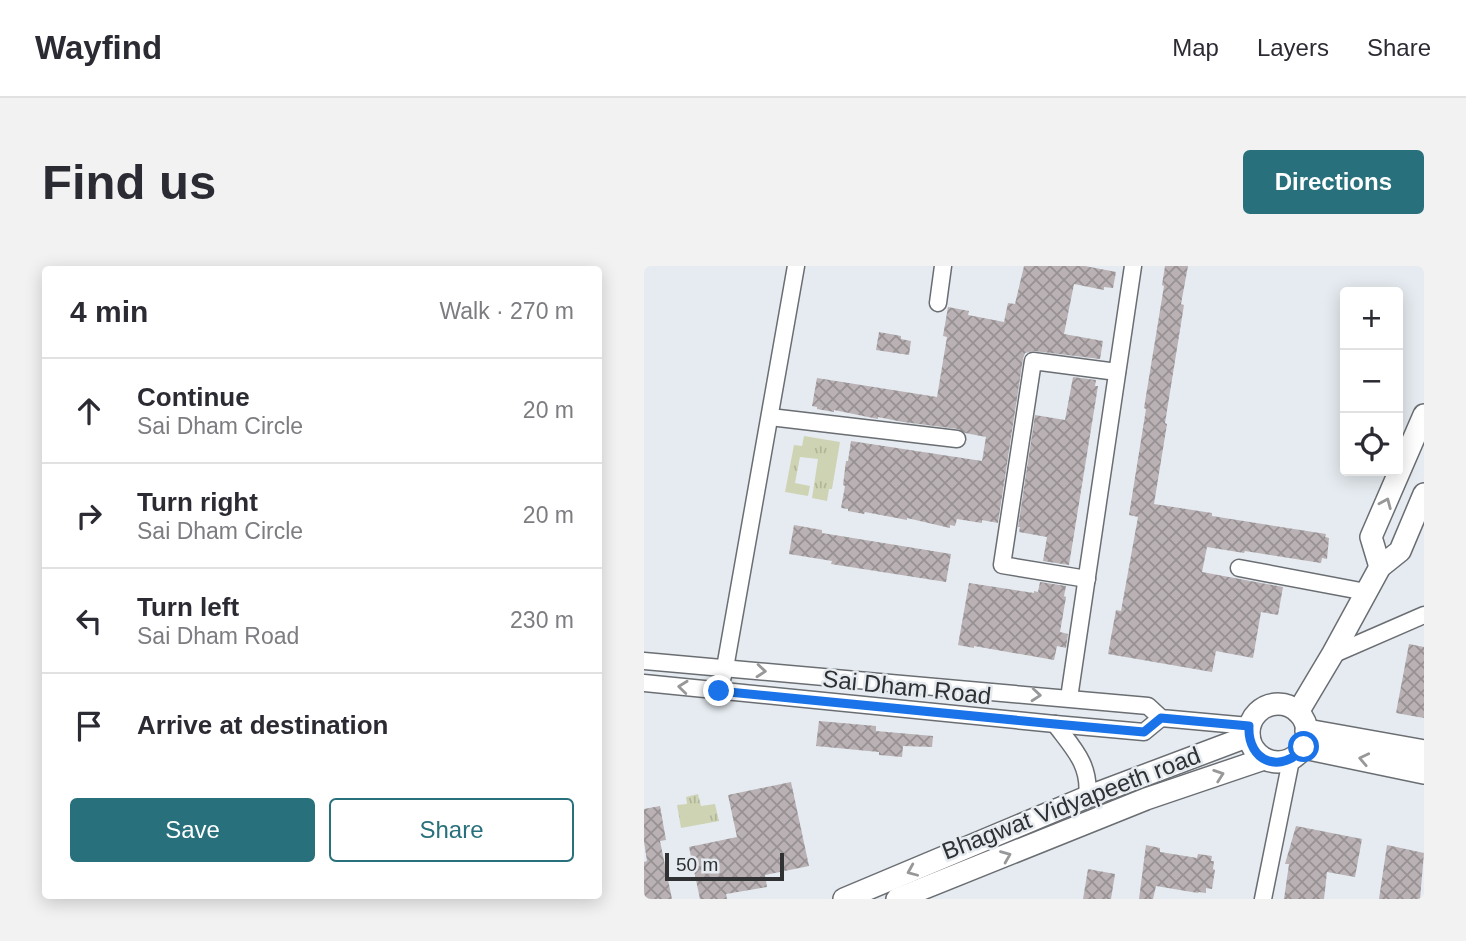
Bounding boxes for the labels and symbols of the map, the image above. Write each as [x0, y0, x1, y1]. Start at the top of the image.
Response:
one-way arrow [1378, 498, 1392, 510]
one-way arrow [756, 663, 767, 678]
street label: Sai Dham Road [821, 665, 993, 709]
route end [703, 675, 734, 706]
one-way arrow [677, 680, 688, 695]
one-way arrow [1031, 687, 1042, 702]
route start [1288, 731, 1319, 762]
street label: Bhagwat Vidyapeeth road [938, 741, 1204, 865]
one-way arrow [1358, 752, 1370, 767]
one-way arrow [1212, 768, 1224, 783]
scale bar [665, 850, 784, 882]
one-way arrow [1000, 850, 1012, 864]
one-way arrow [907, 862, 919, 876]

